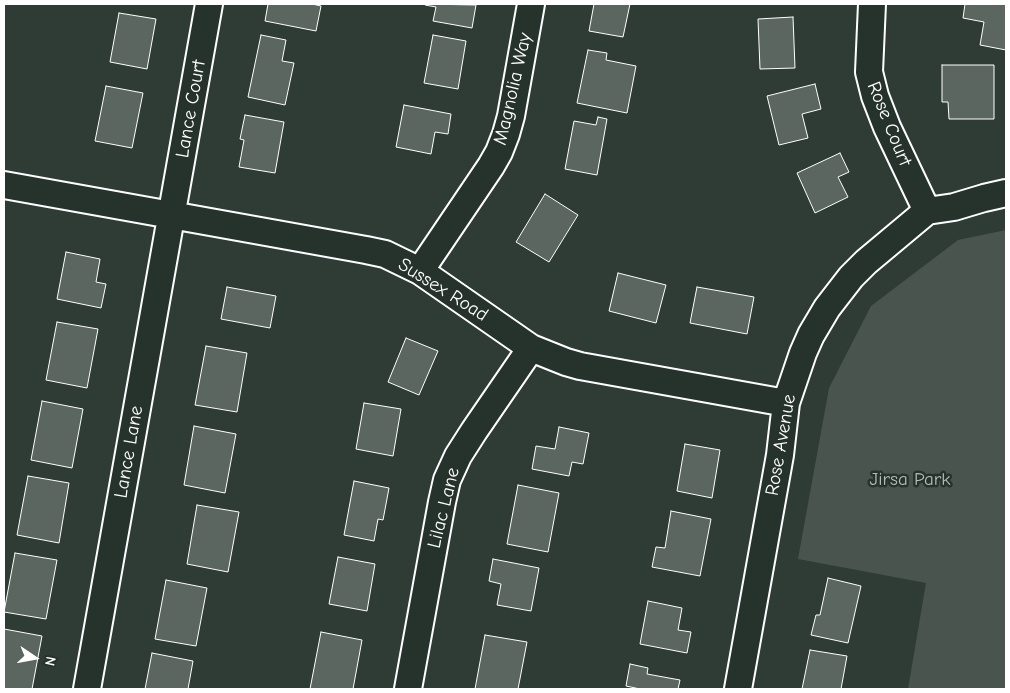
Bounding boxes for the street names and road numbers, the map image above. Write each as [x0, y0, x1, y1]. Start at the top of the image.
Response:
street label: Magnolia Way [489, 31, 537, 147]
street label: Lance Court [171, 58, 211, 160]
street label: Rose Court [862, 78, 916, 170]
street label: Sussex Road [394, 253, 492, 327]
street label: Rose Avenue [761, 393, 801, 497]
street label: Lance Lane [110, 404, 148, 500]
street label: Lilac Lane [423, 465, 465, 551]

